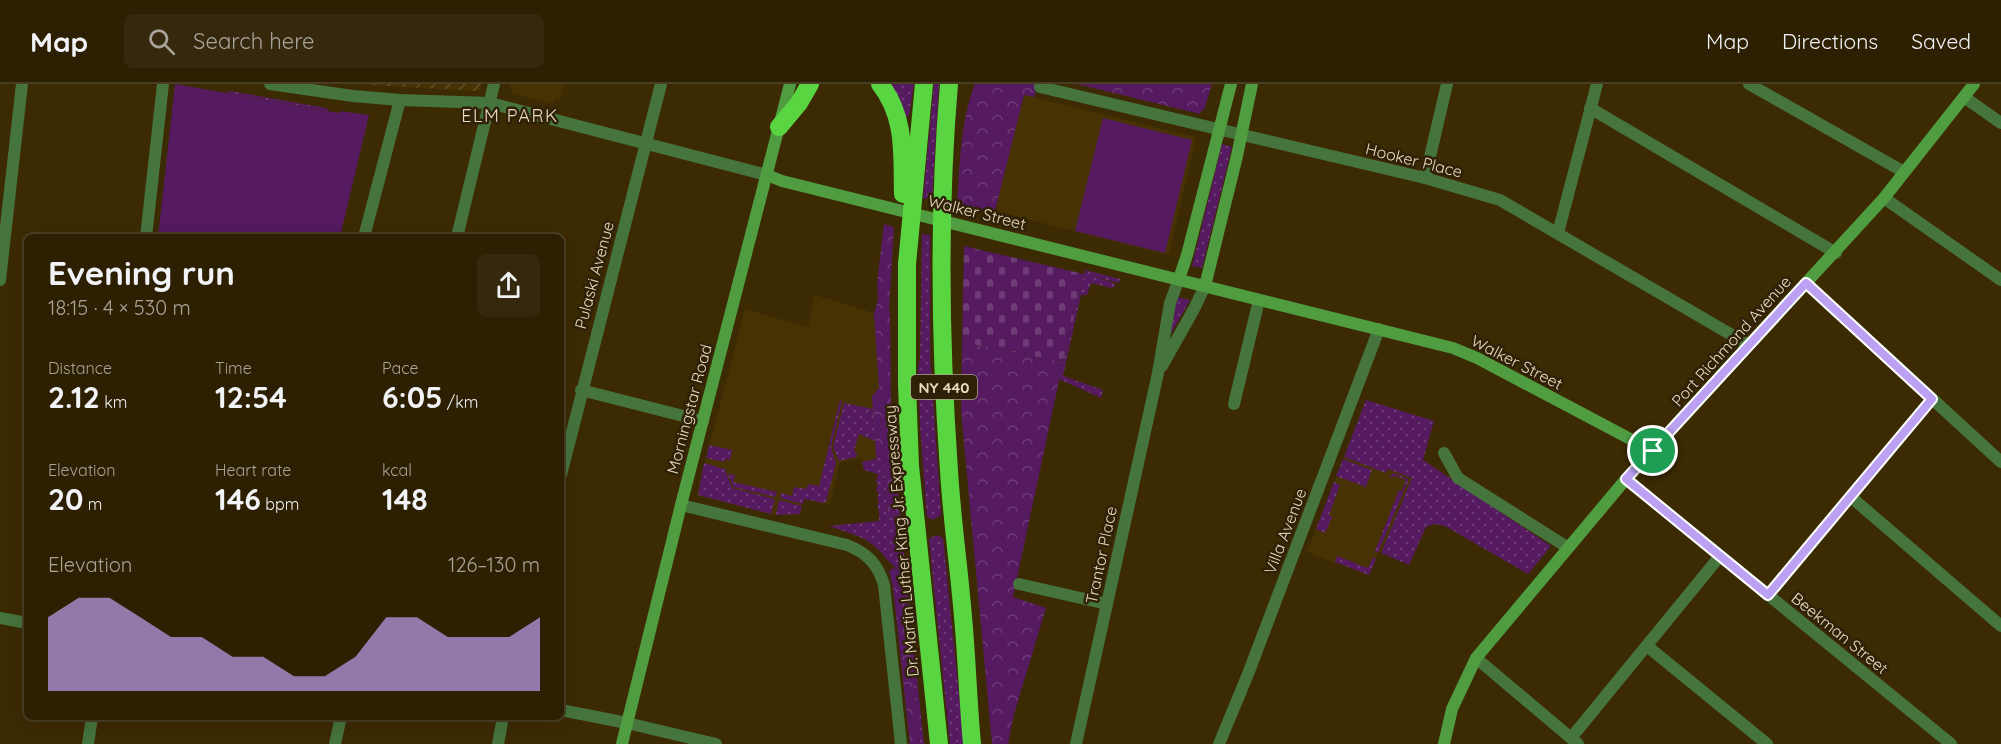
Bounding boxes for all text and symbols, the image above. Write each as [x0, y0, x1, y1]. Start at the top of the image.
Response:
search box [124, 14, 544, 68]
text: Map [30, 24, 88, 59]
icon: search [145, 25, 178, 58]
text: Search here [193, 27, 315, 55]
text: Map [1706, 28, 1749, 54]
text: Directions [1782, 28, 1878, 54]
text: Saved [1911, 28, 1971, 54]
district label: ELM PARK [461, 104, 559, 127]
street label: Hooker Place [1364, 138, 1464, 182]
street label: Walker Street [926, 190, 1028, 234]
street label: Pulaski Avenue [570, 219, 618, 331]
text: Evening run [48, 252, 235, 293]
button: share [477, 254, 540, 317]
street label: Port Richmond Avenue [1667, 272, 1795, 410]
text: 18:15 · 4 × 530 m [48, 295, 191, 320]
street label: Walker Street [1468, 330, 1566, 394]
street label: Morningstar Road [662, 342, 716, 476]
text: Distance [48, 358, 112, 378]
text: Time [215, 358, 252, 378]
text: Pace [382, 358, 418, 378]
road number: NY 440 [911, 375, 977, 399]
text: 2.12 [48, 378, 100, 416]
text: 12:54 [215, 378, 287, 416]
text: 6:05 [382, 378, 442, 416]
text: km [100, 392, 127, 412]
text: /km [442, 392, 478, 412]
street label: Dr. Martin Luther King Jr. Expressway [879, 404, 923, 678]
pin [1627, 425, 1678, 476]
icon: arrive [1636, 434, 1669, 467]
text: Elevation [48, 460, 115, 480]
text: Heart rate [215, 460, 291, 480]
text: kcal [382, 460, 412, 480]
text: 20 [48, 480, 84, 518]
text: 146 [215, 480, 261, 518]
text: 148 [382, 480, 428, 518]
street label: Villa Avenue [1259, 485, 1311, 577]
text: m [84, 494, 102, 514]
text: bpm [261, 494, 299, 514]
street label: Trantor Place [1081, 504, 1121, 606]
text: Elevation [48, 552, 132, 577]
text: 126–130 m [448, 552, 540, 577]
street label: Beekman Street [1788, 588, 1892, 678]

